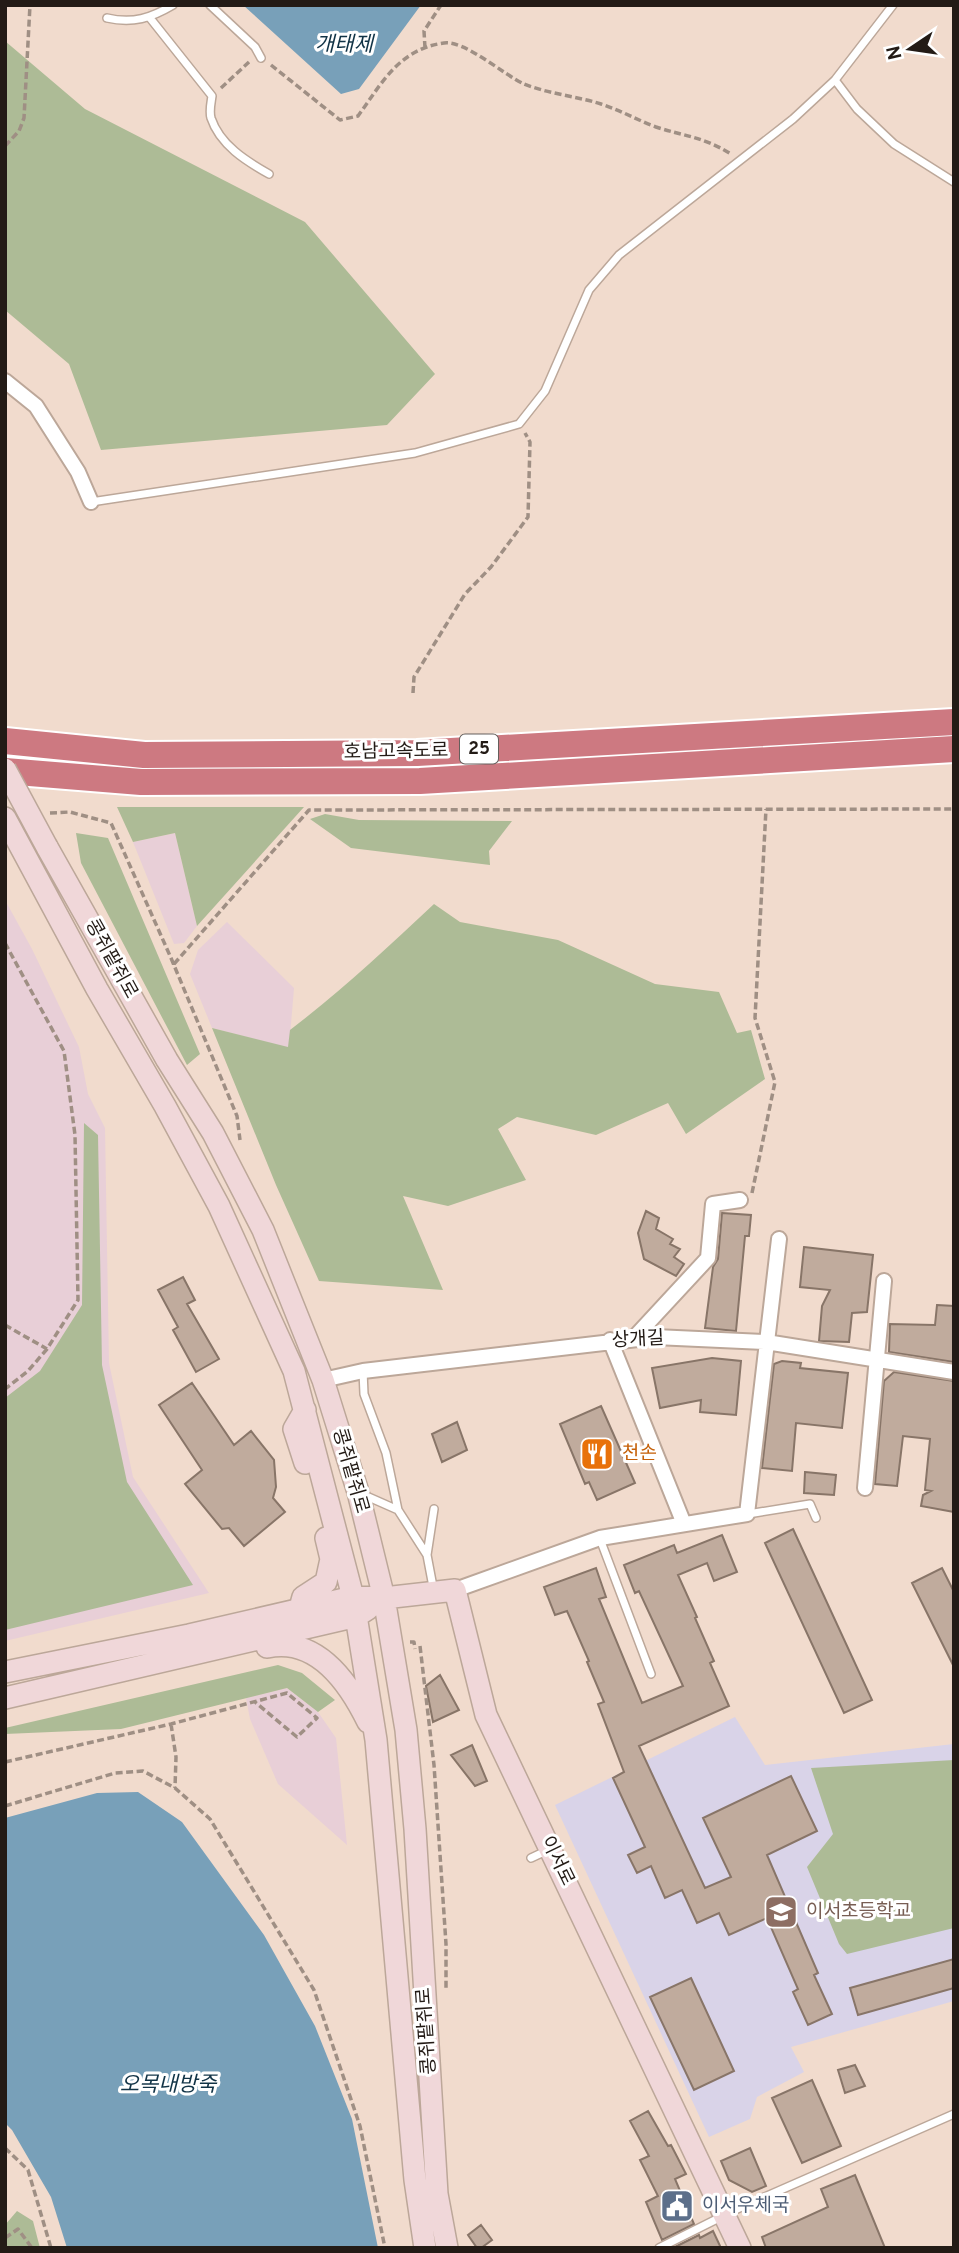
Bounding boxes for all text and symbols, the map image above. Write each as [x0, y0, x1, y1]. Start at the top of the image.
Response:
north arrow [875, 14, 945, 84]
water label: 개태제 [315, 32, 376, 59]
text: N [882, 43, 909, 62]
road number: 25 [460, 734, 498, 764]
street label: 호남고속도로 [343, 739, 449, 765]
street label: 콩쥐팥쥐로 [79, 915, 143, 1003]
street label: 상개길 [611, 1327, 665, 1353]
street label: 콩쥐팥쥐로 [326, 1426, 374, 1516]
restaurant icon: 천손 [578, 1435, 616, 1473]
place label: 천손 [622, 1442, 657, 1466]
street label: 이서로 [535, 1832, 579, 1890]
school or university icon: 이서초등학교 [762, 1893, 800, 1931]
place label: 이서초등학교 [806, 1900, 911, 1924]
street label: 콩쥐팥쥐로 [412, 1987, 442, 2075]
water label: 오목내방죽 [120, 2072, 218, 2099]
public building icon: 이서우체국 [658, 2187, 696, 2225]
place label: 이서우체국 [702, 2194, 789, 2218]

